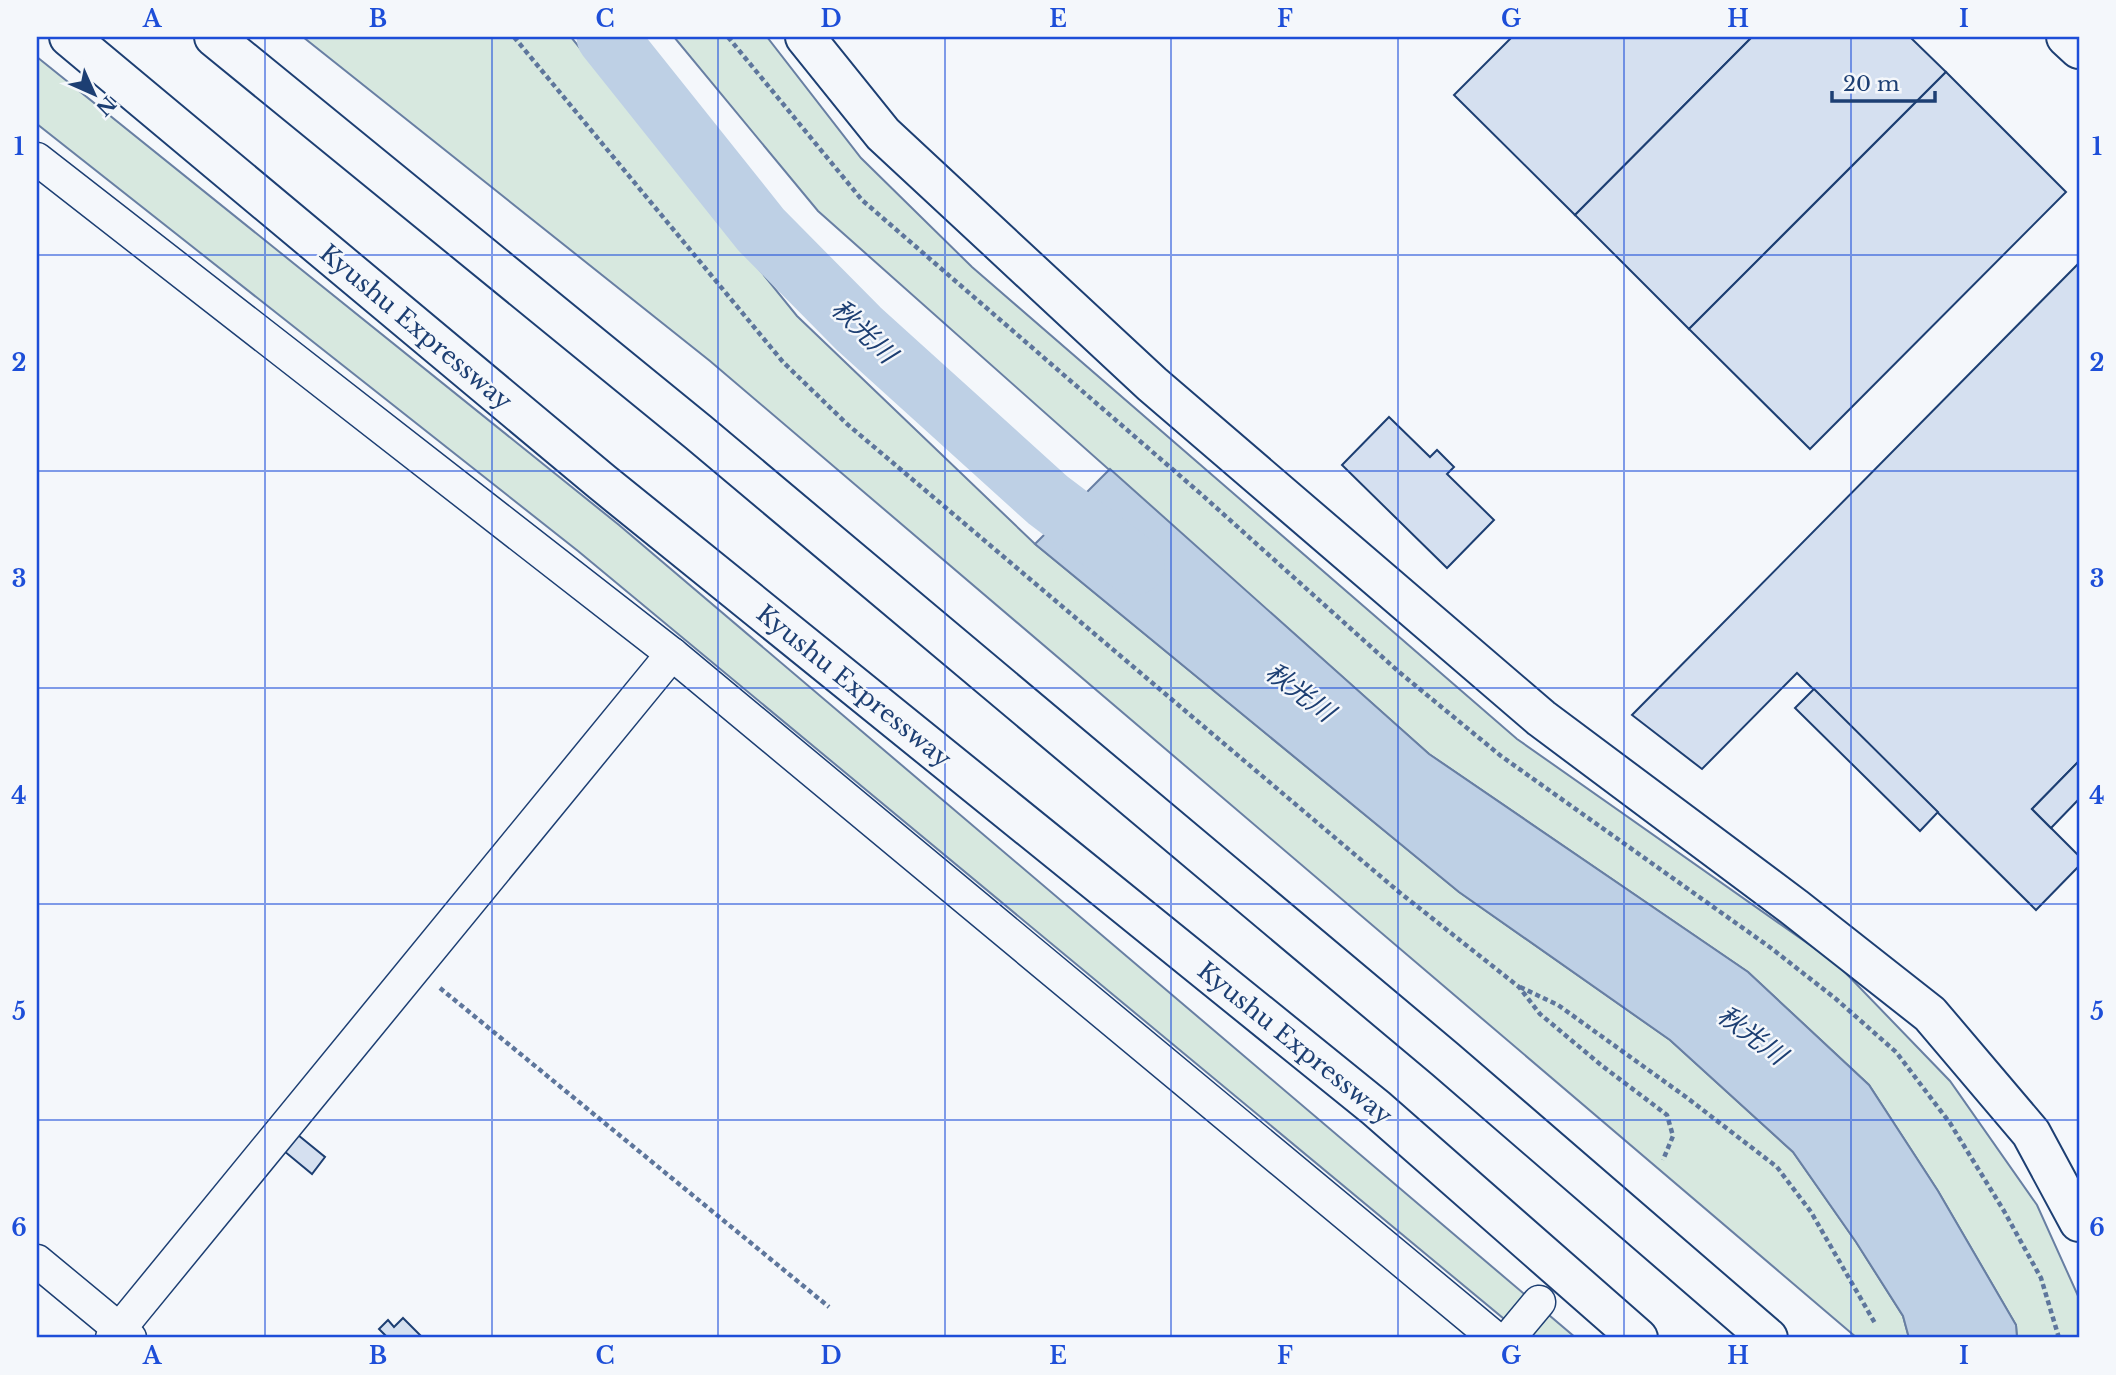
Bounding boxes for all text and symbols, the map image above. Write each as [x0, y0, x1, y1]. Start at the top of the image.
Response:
text: A [142, 5, 163, 33]
text: B [369, 5, 387, 33]
text: C [596, 5, 614, 33]
text: D [820, 5, 842, 33]
text: E [1049, 5, 1067, 33]
text: F [1277, 5, 1293, 33]
text: G [1501, 5, 1521, 33]
text: H [1727, 5, 1749, 33]
text: I [1959, 5, 1969, 33]
north arrow [60, 60, 130, 130]
scale bar [1832, 60, 1936, 104]
text: 20 m [1843, 71, 1900, 97]
text: N [91, 91, 120, 120]
text: 1 [14, 133, 24, 161]
text: 1 [2092, 133, 2102, 161]
street label: Kyushu Expressway [314, 238, 518, 416]
water label: 秋光川 [825, 292, 905, 372]
text: 2 [12, 349, 26, 377]
text: 2 [2090, 349, 2104, 377]
text: 3 [12, 565, 26, 593]
text: 3 [2090, 565, 2104, 593]
street label: Kyushu Expressway [751, 599, 958, 774]
water label: 秋光川 [1259, 656, 1343, 730]
text: 4 [11, 782, 27, 810]
text: 4 [2089, 782, 2105, 810]
street label: Kyushu Expressway [1192, 956, 1399, 1131]
text: 5 [12, 998, 26, 1026]
text: 5 [2090, 998, 2104, 1026]
water label: 秋光川 [1711, 999, 1795, 1073]
text: 6 [11, 1214, 27, 1242]
text: 6 [2089, 1214, 2105, 1242]
text: A [142, 1342, 163, 1370]
text: B [369, 1342, 387, 1370]
text: C [596, 1342, 614, 1370]
text: D [820, 1342, 842, 1370]
text: E [1049, 1342, 1067, 1370]
text: F [1277, 1342, 1293, 1370]
text: G [1501, 1342, 1521, 1370]
text: H [1727, 1342, 1749, 1370]
text: I [1959, 1342, 1969, 1370]

